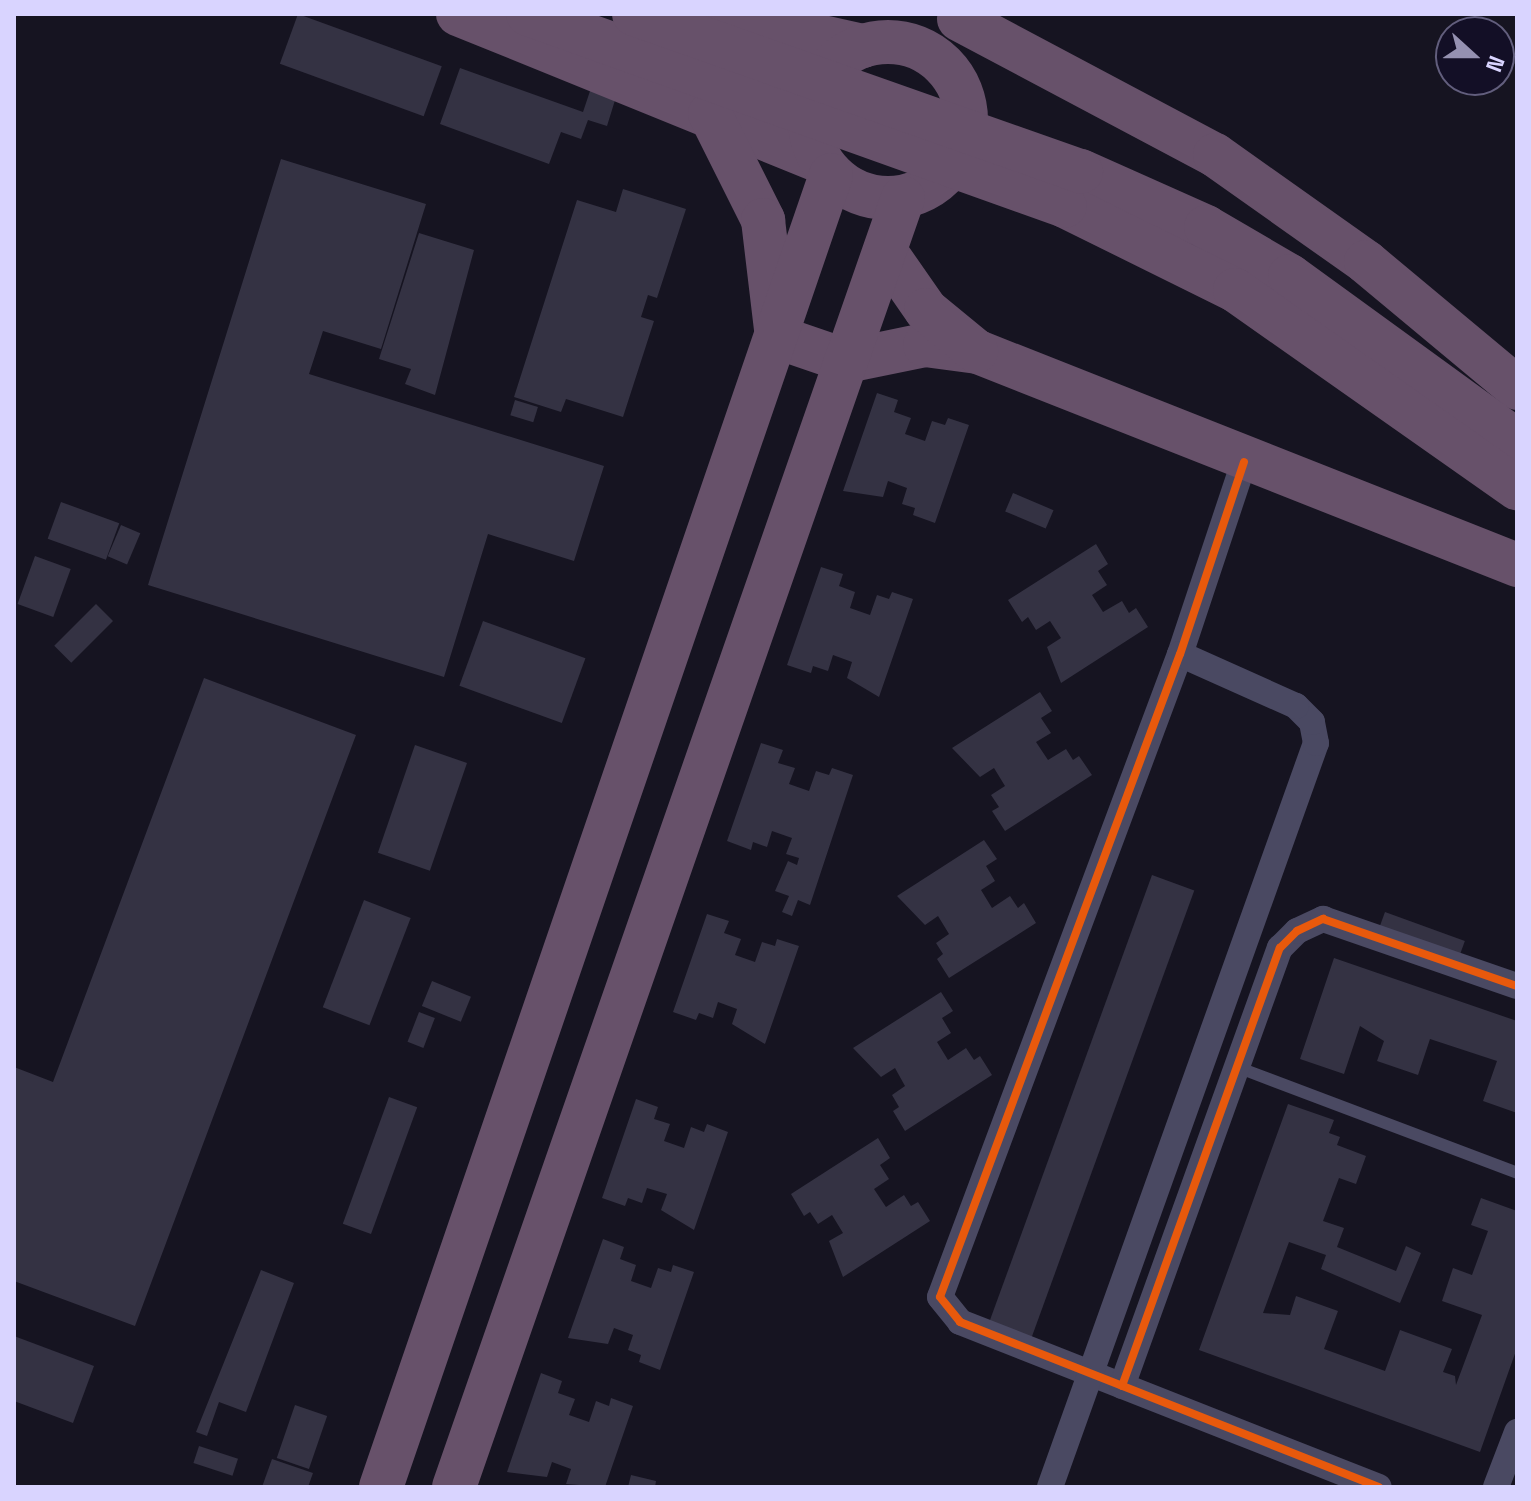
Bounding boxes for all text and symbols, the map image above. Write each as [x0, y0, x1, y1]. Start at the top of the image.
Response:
north arrow [1435, 16, 1515, 96]
text: N [1480, 52, 1511, 76]

